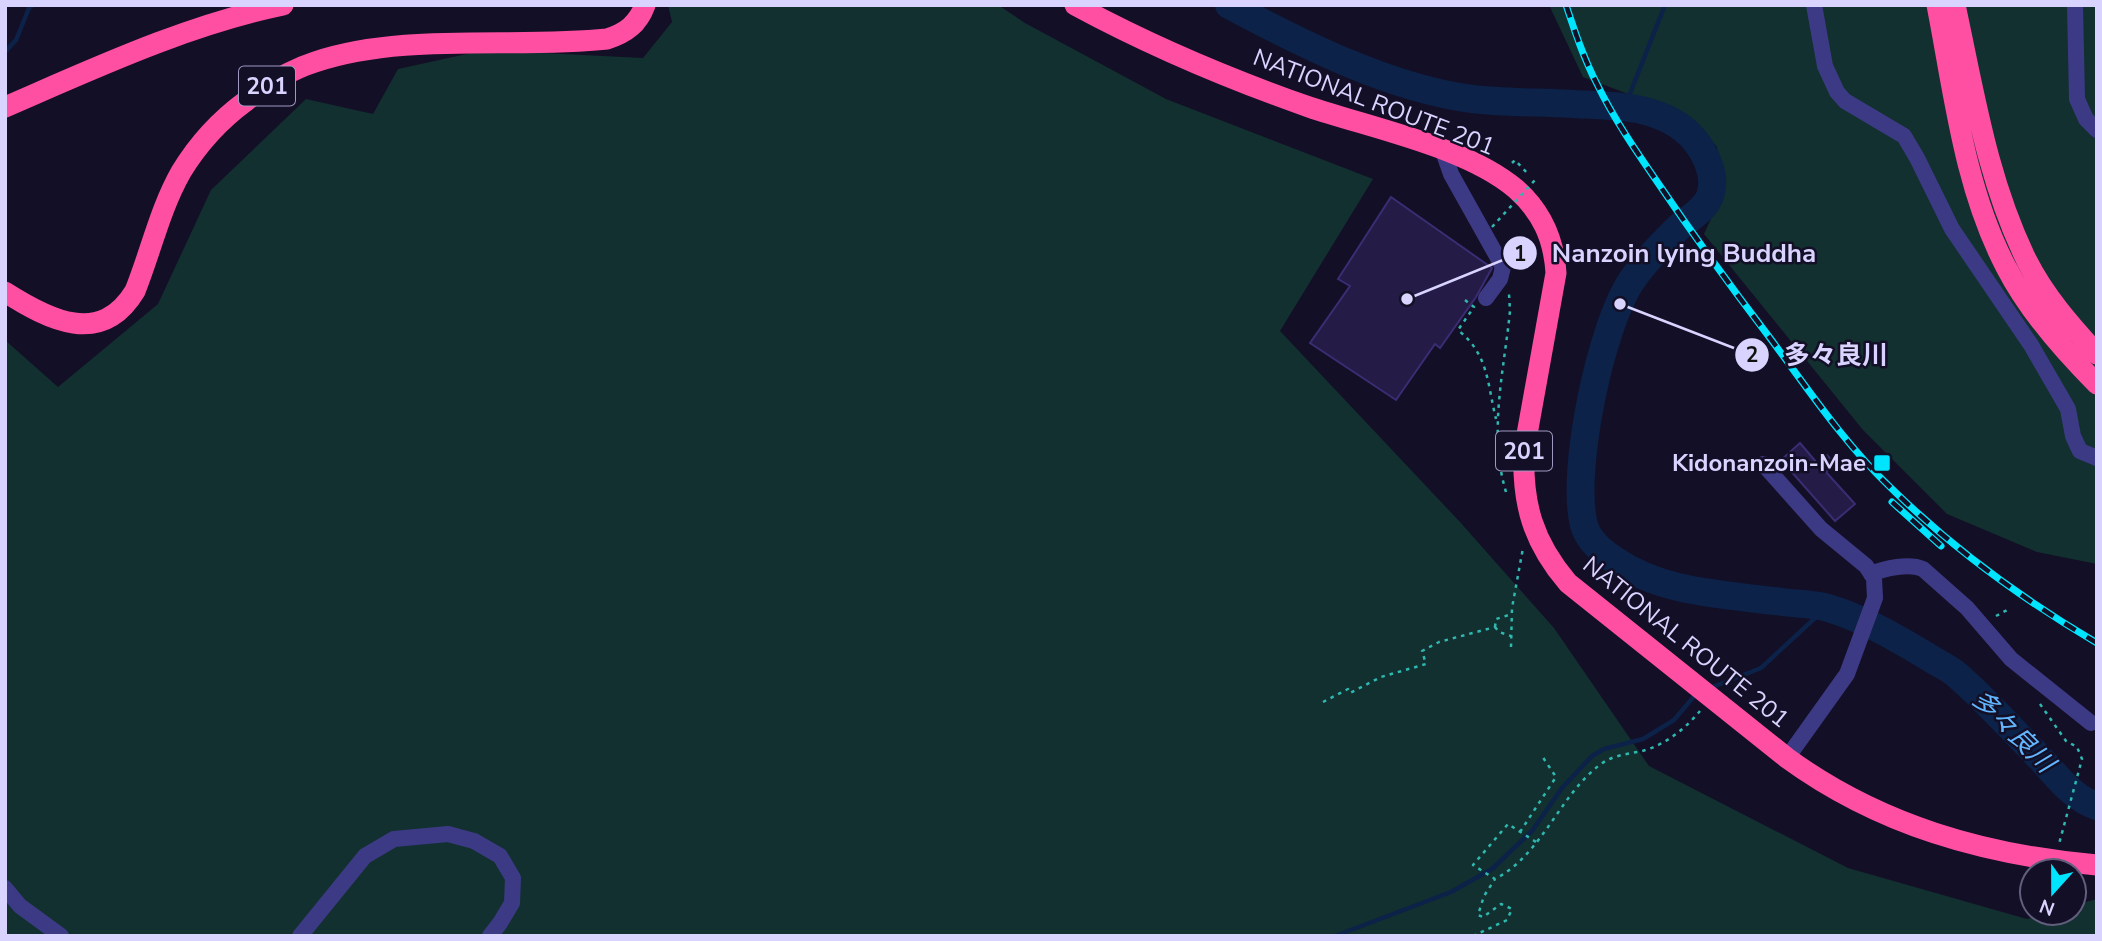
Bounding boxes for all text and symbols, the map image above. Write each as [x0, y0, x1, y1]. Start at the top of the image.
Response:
street label: NATIONAL ROUTE 201 [1249, 41, 1499, 163]
road number: 201 [239, 66, 295, 106]
callout: Nanzoin lying Buddha [1502, 230, 1830, 277]
text: Nanzoin lying Buddha [1552, 236, 1816, 271]
text: 1 [1514, 240, 1526, 268]
callout: 多々良川 [1735, 331, 1902, 378]
text: 多々良川 [1784, 338, 1888, 373]
text: 2 [1746, 341, 1758, 369]
road number: 201 [1496, 432, 1552, 471]
place label: Kidonanzoin-Mae [1672, 447, 1866, 479]
marker: Kidonanzoin-Mae [1872, 453, 1892, 473]
street label: NATIONAL ROUTE 201 [1576, 549, 1796, 735]
water label: 多々良川 [1964, 682, 2064, 782]
north arrow [2018, 857, 2088, 927]
text: N [2036, 892, 2059, 922]

